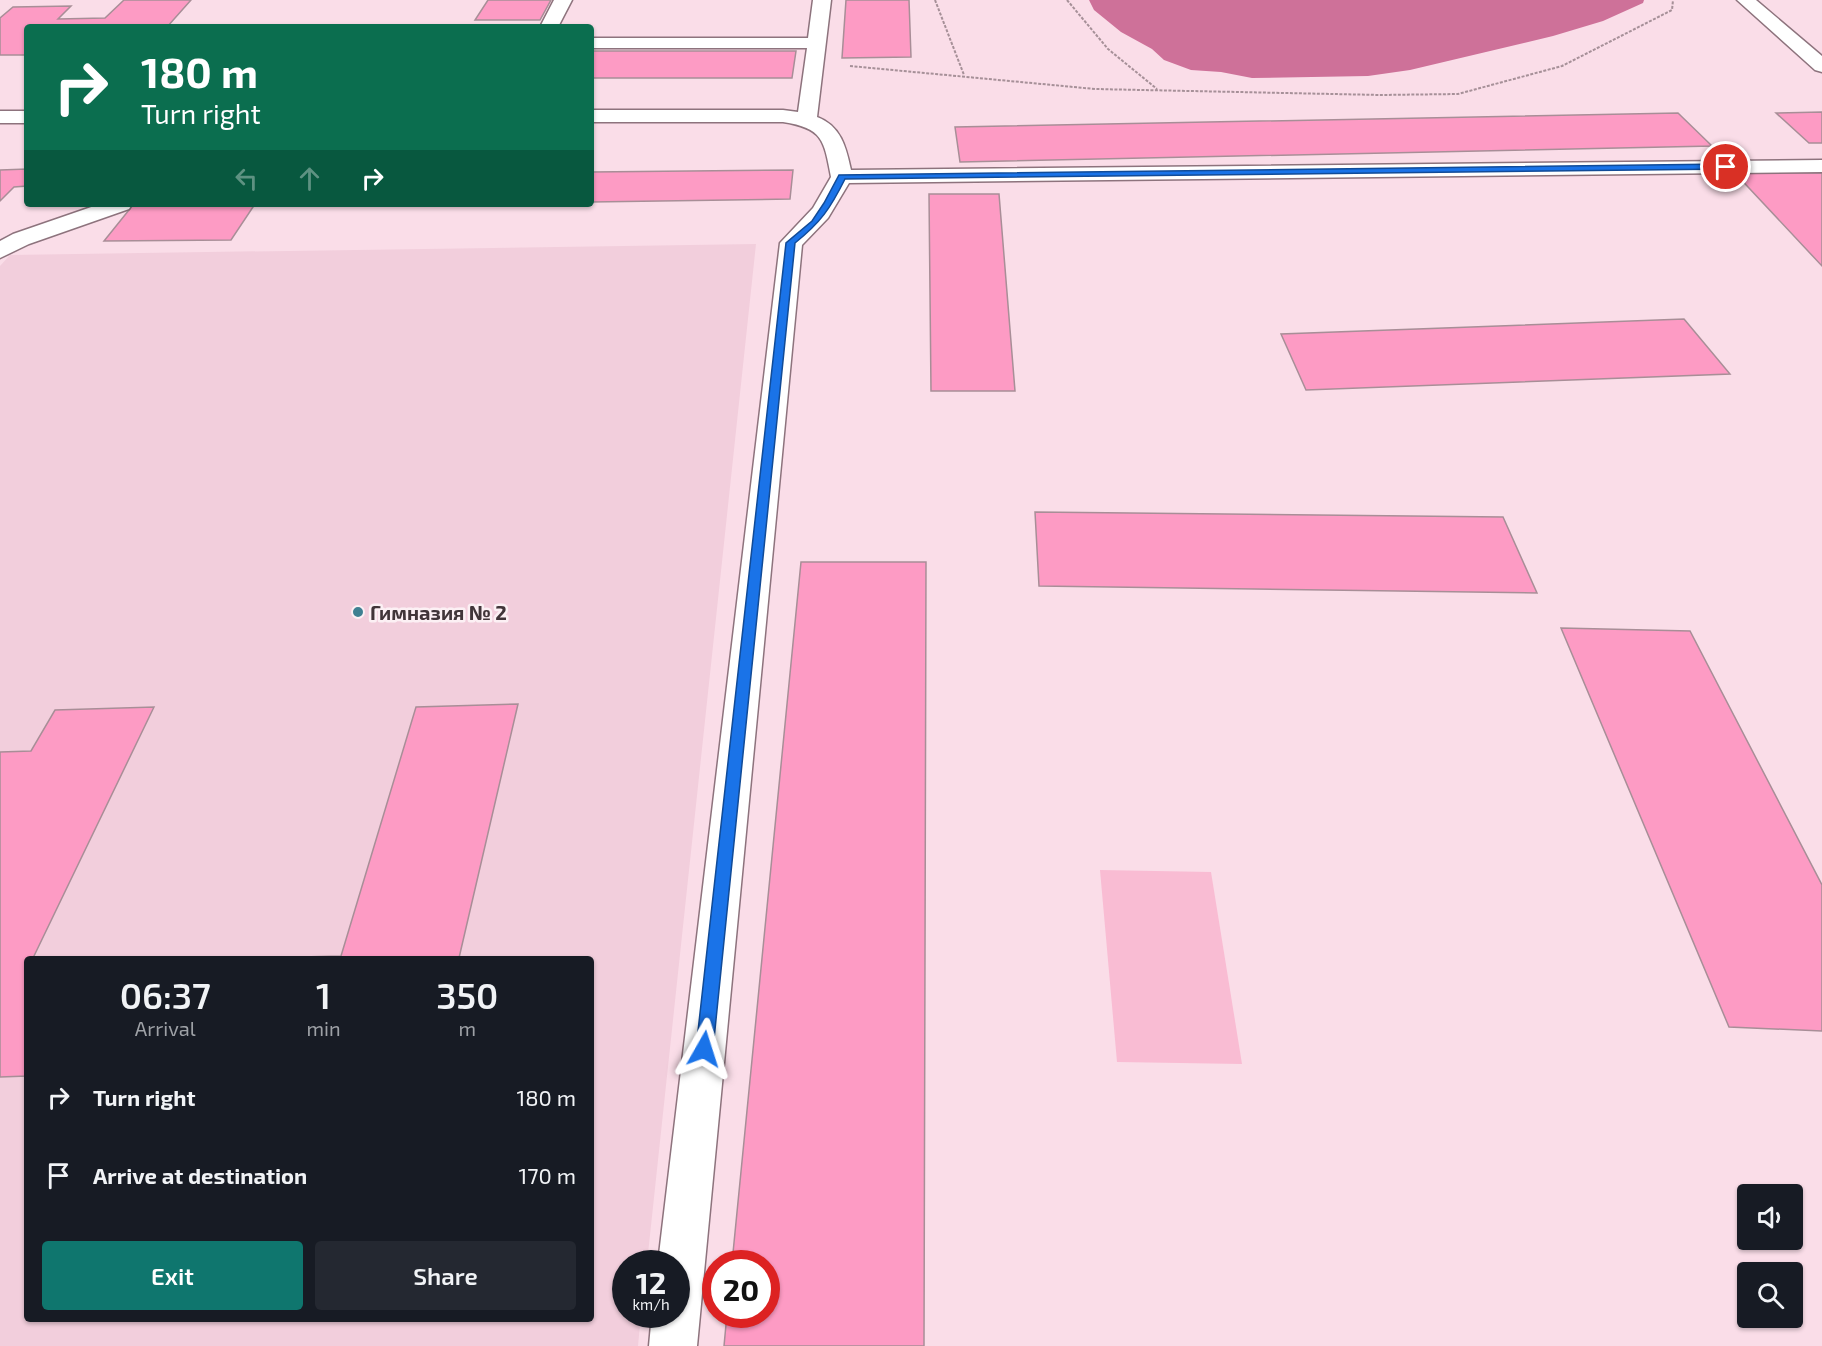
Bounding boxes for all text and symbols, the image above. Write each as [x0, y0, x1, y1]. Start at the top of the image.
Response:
text: 180 m [141, 46, 258, 96]
icon: right [42, 48, 120, 126]
text: Turn right [141, 97, 261, 129]
pin [1700, 141, 1751, 192]
icon: arrive [1709, 150, 1742, 183]
icon: left [230, 162, 263, 195]
icon: ahead [293, 162, 326, 195]
icon: right [356, 162, 389, 195]
place label: Гимназия № 2 [370, 600, 507, 624]
marker: Гимназия № 2 [351, 605, 365, 619]
text: 06:37 [120, 973, 211, 1016]
text: 1 [316, 973, 331, 1016]
text: 350 [436, 973, 498, 1016]
text: Arrival [135, 1016, 196, 1040]
text: min [306, 1016, 341, 1040]
text: m [458, 1016, 476, 1040]
position arrow [672, 1017, 736, 1081]
icon: right [42, 1081, 75, 1114]
text: Turn right [93, 1084, 195, 1110]
text: 180 m [516, 1084, 576, 1110]
icon: arrive [42, 1159, 75, 1192]
text: Arrive at destination [93, 1162, 307, 1188]
text: 170 m [519, 1162, 576, 1188]
map controls [1737, 1184, 1803, 1328]
button: sound [1737, 1184, 1803, 1250]
button: Exit [42, 1241, 303, 1310]
button: Share [315, 1241, 576, 1310]
speed limit sign: 20 [702, 1250, 780, 1328]
button: search [1737, 1262, 1803, 1328]
text: 12 [636, 1264, 666, 1300]
text: km/h [632, 1295, 670, 1313]

